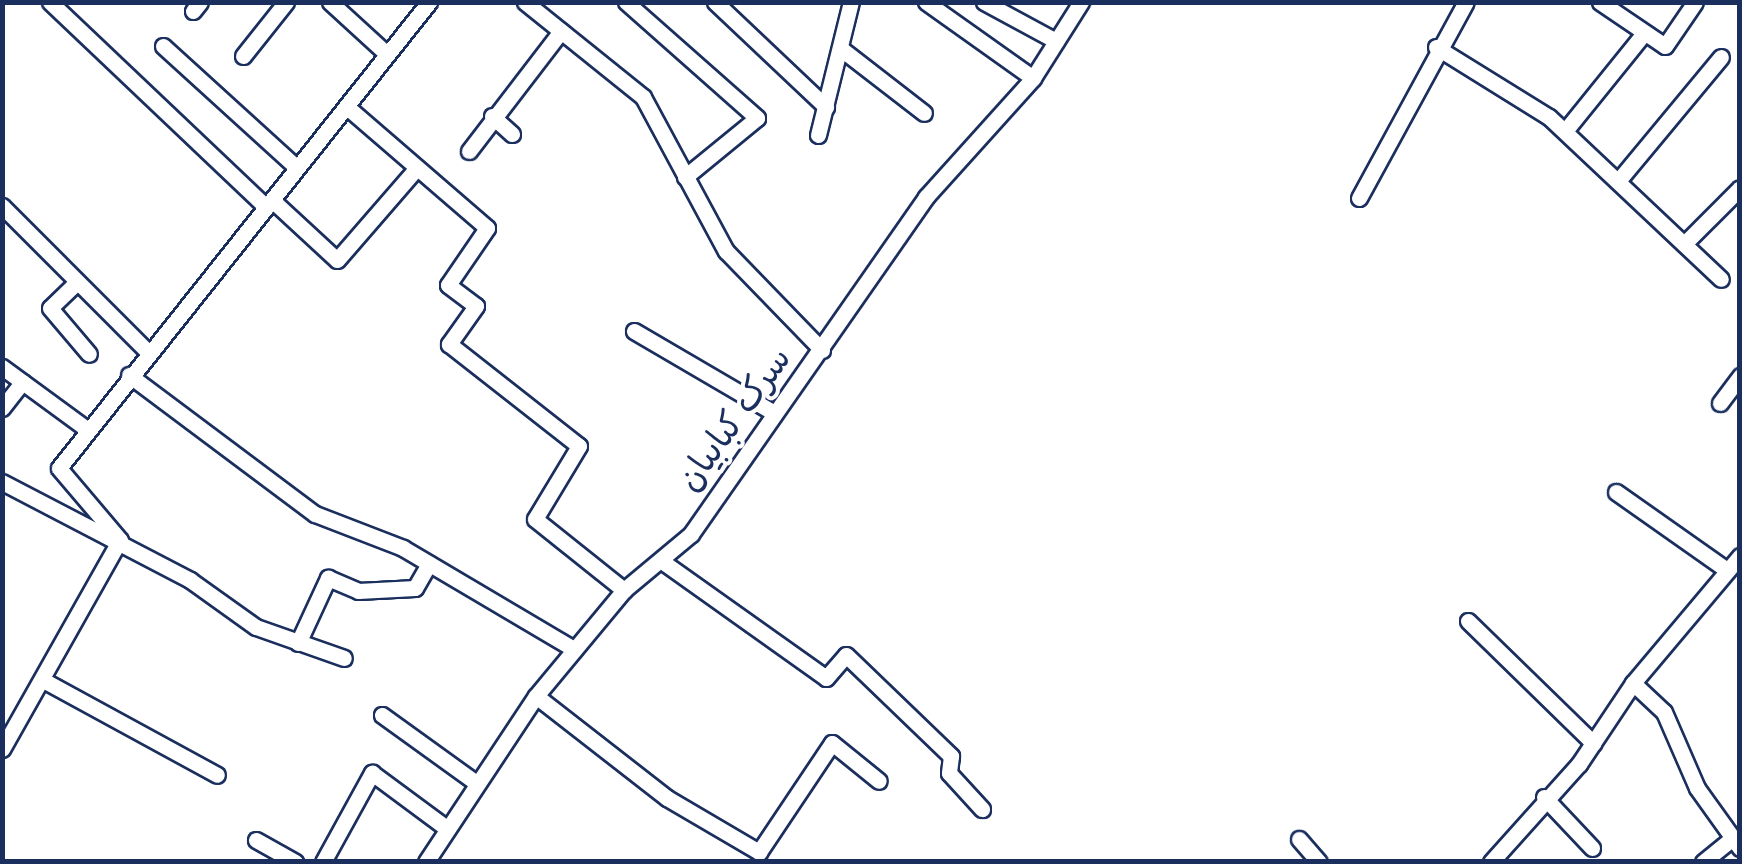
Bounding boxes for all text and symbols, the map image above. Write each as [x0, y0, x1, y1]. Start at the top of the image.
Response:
street label: سرک کبابیان [668, 339, 800, 499]

